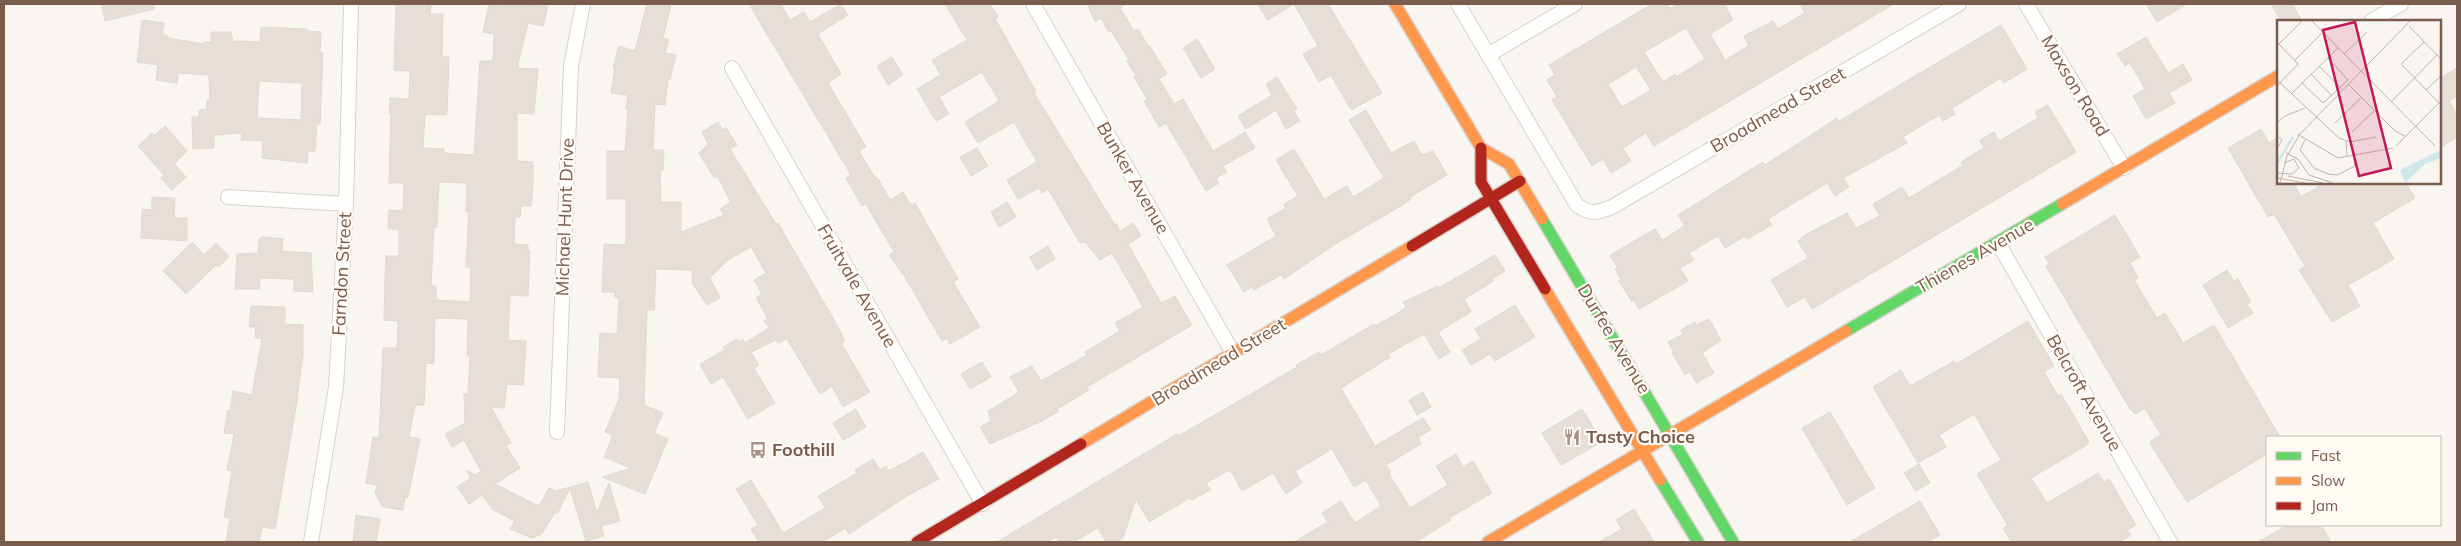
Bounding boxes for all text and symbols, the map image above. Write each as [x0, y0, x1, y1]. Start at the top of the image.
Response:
inset map [2277, 20, 2441, 184]
street label: Maxson Road [2036, 31, 2115, 141]
street label: Broadmead Street [1706, 62, 1849, 158]
street label: Bunker Avenue [1092, 117, 1175, 238]
street label: Michael Hunt Drive [550, 138, 579, 296]
street label: Farndon Street [327, 212, 356, 336]
street label: Thienes Avenue [1912, 213, 2038, 299]
street label: Fruitvale Avenue [813, 220, 902, 352]
street label: Durfee Avenue [1573, 280, 1656, 398]
street label: Broadmead Street [1148, 313, 1290, 411]
street label: Belcroft Avenue [2042, 330, 2127, 455]
place label: Tasty Choice [1586, 425, 1695, 448]
restaurant icon: Tasty Choice [1562, 427, 1582, 447]
legend [2266, 436, 2441, 526]
place label: Foothill [772, 438, 835, 461]
bus stop icon: Foothill [748, 440, 768, 460]
text: Fast [2311, 446, 2341, 465]
text: Slow [2311, 471, 2345, 490]
text: Jam [2311, 496, 2338, 515]

